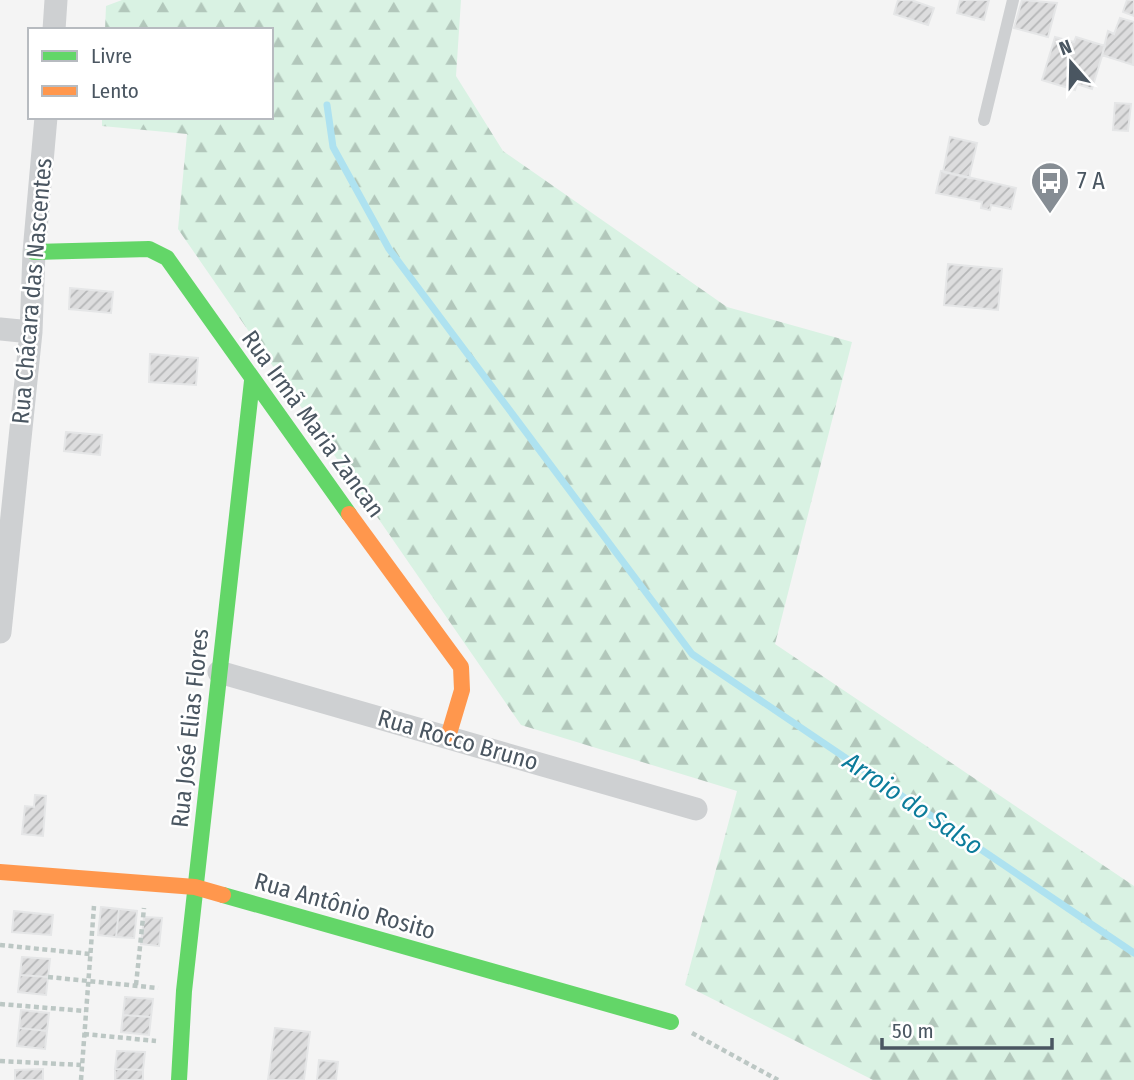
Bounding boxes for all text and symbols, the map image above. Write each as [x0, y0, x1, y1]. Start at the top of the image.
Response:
legend [28, 28, 273, 119]
north arrow [1036, 28, 1106, 98]
text: N [1056, 35, 1075, 60]
text: Livre [91, 43, 132, 69]
text: Lento [91, 78, 139, 104]
street label: Rua Chácara das Nascentes [6, 157, 58, 425]
bus stop icon: 7 A [1029, 160, 1071, 215]
place label: 7 A [1077, 167, 1105, 195]
street label: Rua Irmã Maria Zancan [236, 325, 390, 523]
street label: Rua José Elias Flores [166, 627, 214, 829]
street label: Rua Rocco Bruno [375, 704, 541, 776]
water label: Arroio do Salso [836, 745, 989, 862]
street label: Rua Antônio Rosito [251, 867, 439, 945]
scale bar [882, 1006, 1052, 1050]
text: 50 m [892, 1018, 934, 1044]

